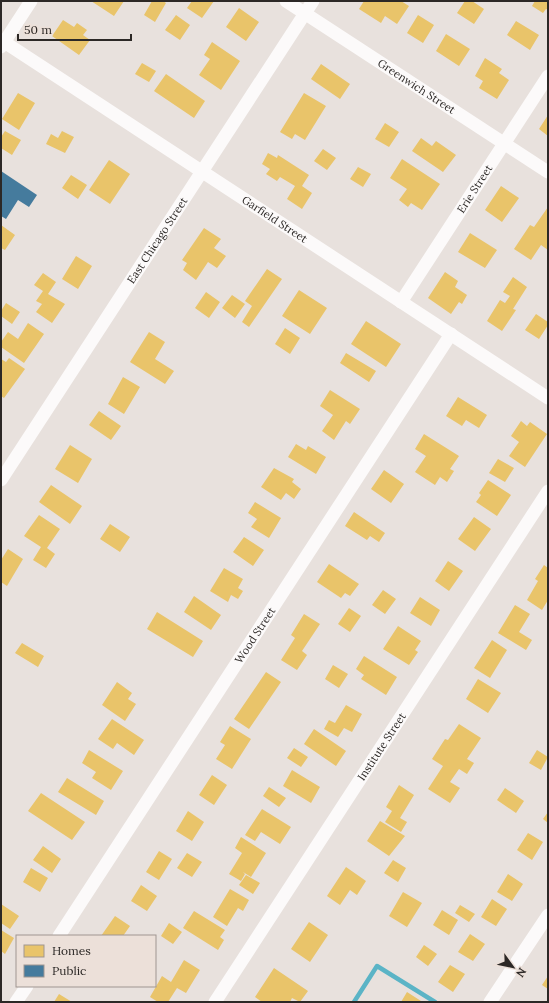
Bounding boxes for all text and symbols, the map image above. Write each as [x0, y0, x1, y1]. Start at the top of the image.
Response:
scale bar [18, 16, 131, 42]
text: 50 m [24, 22, 52, 37]
street label: Greenwich Street [375, 56, 459, 117]
street label: Erie Street [454, 161, 496, 216]
street label: Garfield Street [239, 193, 311, 246]
street label: East Chicago Street [124, 194, 191, 286]
street label: Wood Street [232, 604, 279, 666]
street label: Institute Street [354, 709, 409, 783]
legend [16, 935, 156, 987]
text: Homes [52, 943, 91, 958]
north arrow [493, 947, 533, 987]
text: Public [52, 963, 86, 978]
text: N [513, 965, 530, 980]

